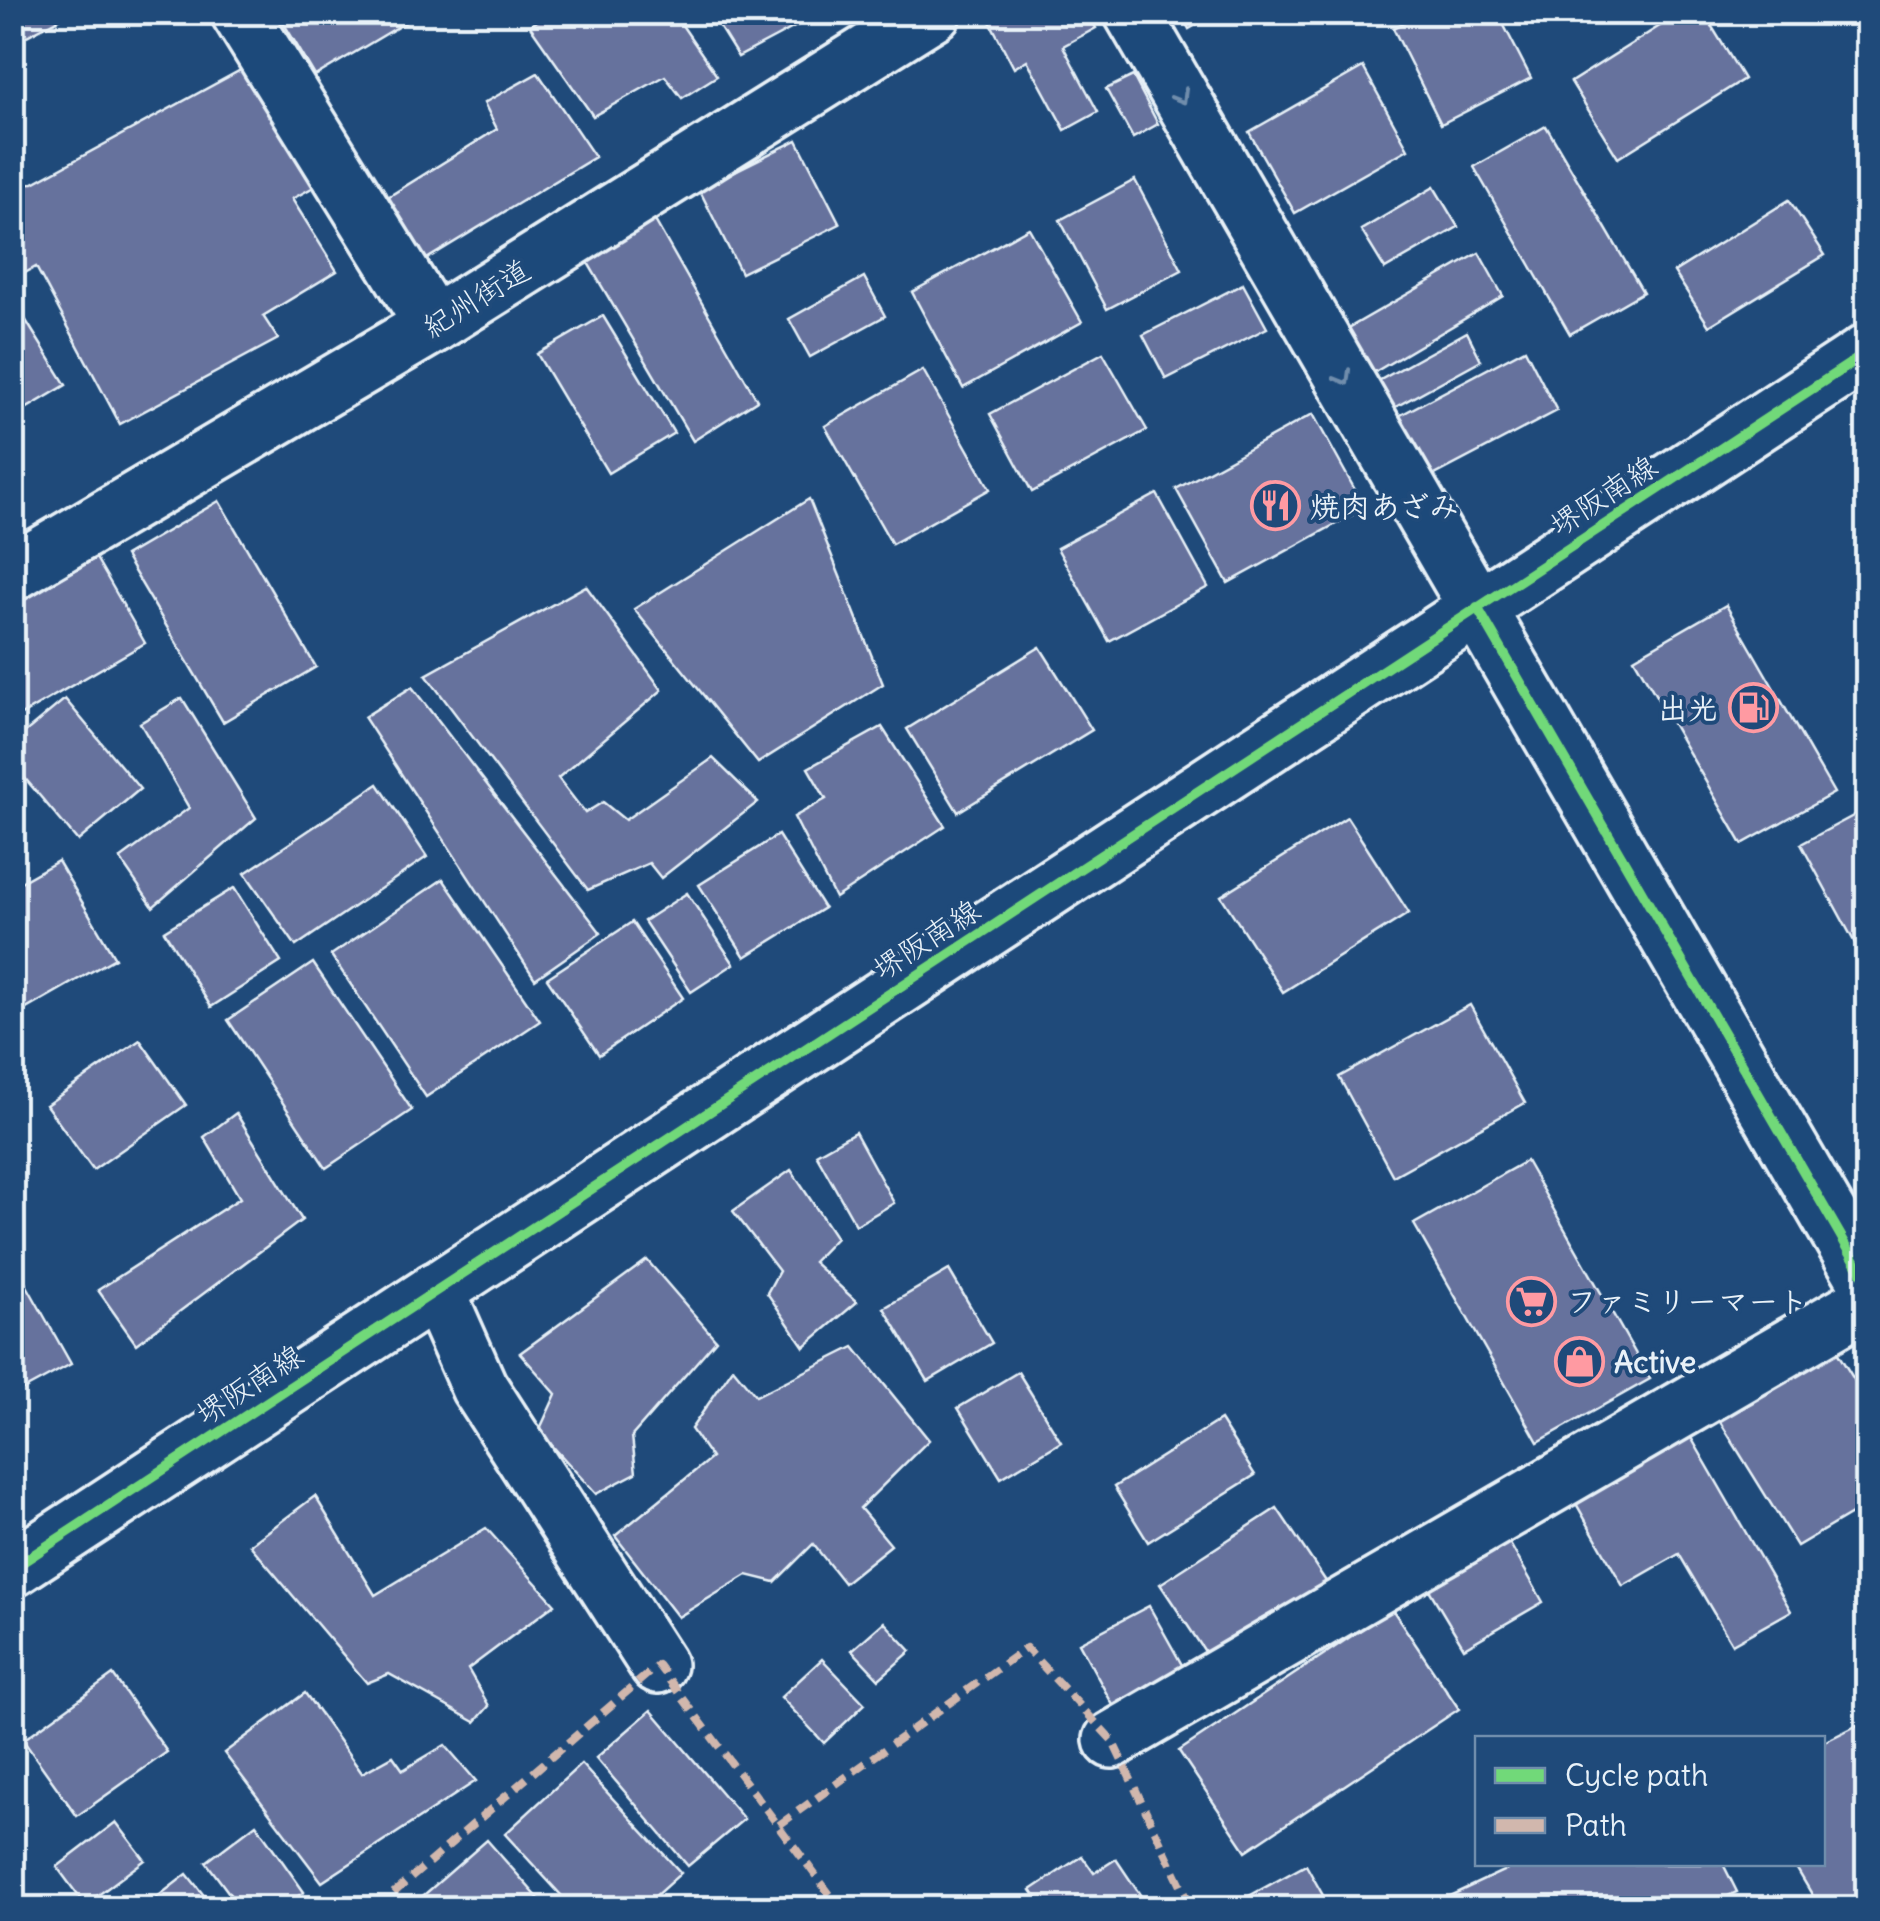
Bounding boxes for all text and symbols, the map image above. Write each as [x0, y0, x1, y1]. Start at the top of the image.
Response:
one-way arrow [1169, 86, 1188, 104]
street label: 紀州街道 [415, 250, 537, 346]
one-way arrow [1332, 367, 1352, 385]
street label: 堺阪南線 [1542, 446, 1664, 544]
restaurant icon: 焼肉あざみ [1249, 480, 1301, 532]
place label: 焼肉あざみ [1310, 487, 1459, 525]
fuel station icon: 出光 [1727, 682, 1779, 734]
place label: 出光 [1658, 689, 1718, 727]
street label: 堺阪南線 [865, 890, 987, 988]
supermarket icon: ファミリーマート [1506, 1275, 1558, 1327]
place label: ファミリーマート [1567, 1282, 1808, 1320]
street label: 堺阪南線 [188, 1335, 310, 1433]
shop icon: Active [1553, 1336, 1605, 1388]
place label: Active [1614, 1343, 1696, 1381]
legend [1475, 1736, 1825, 1866]
text: Cycle path [1565, 1756, 1708, 1794]
text: Path [1565, 1806, 1627, 1844]

